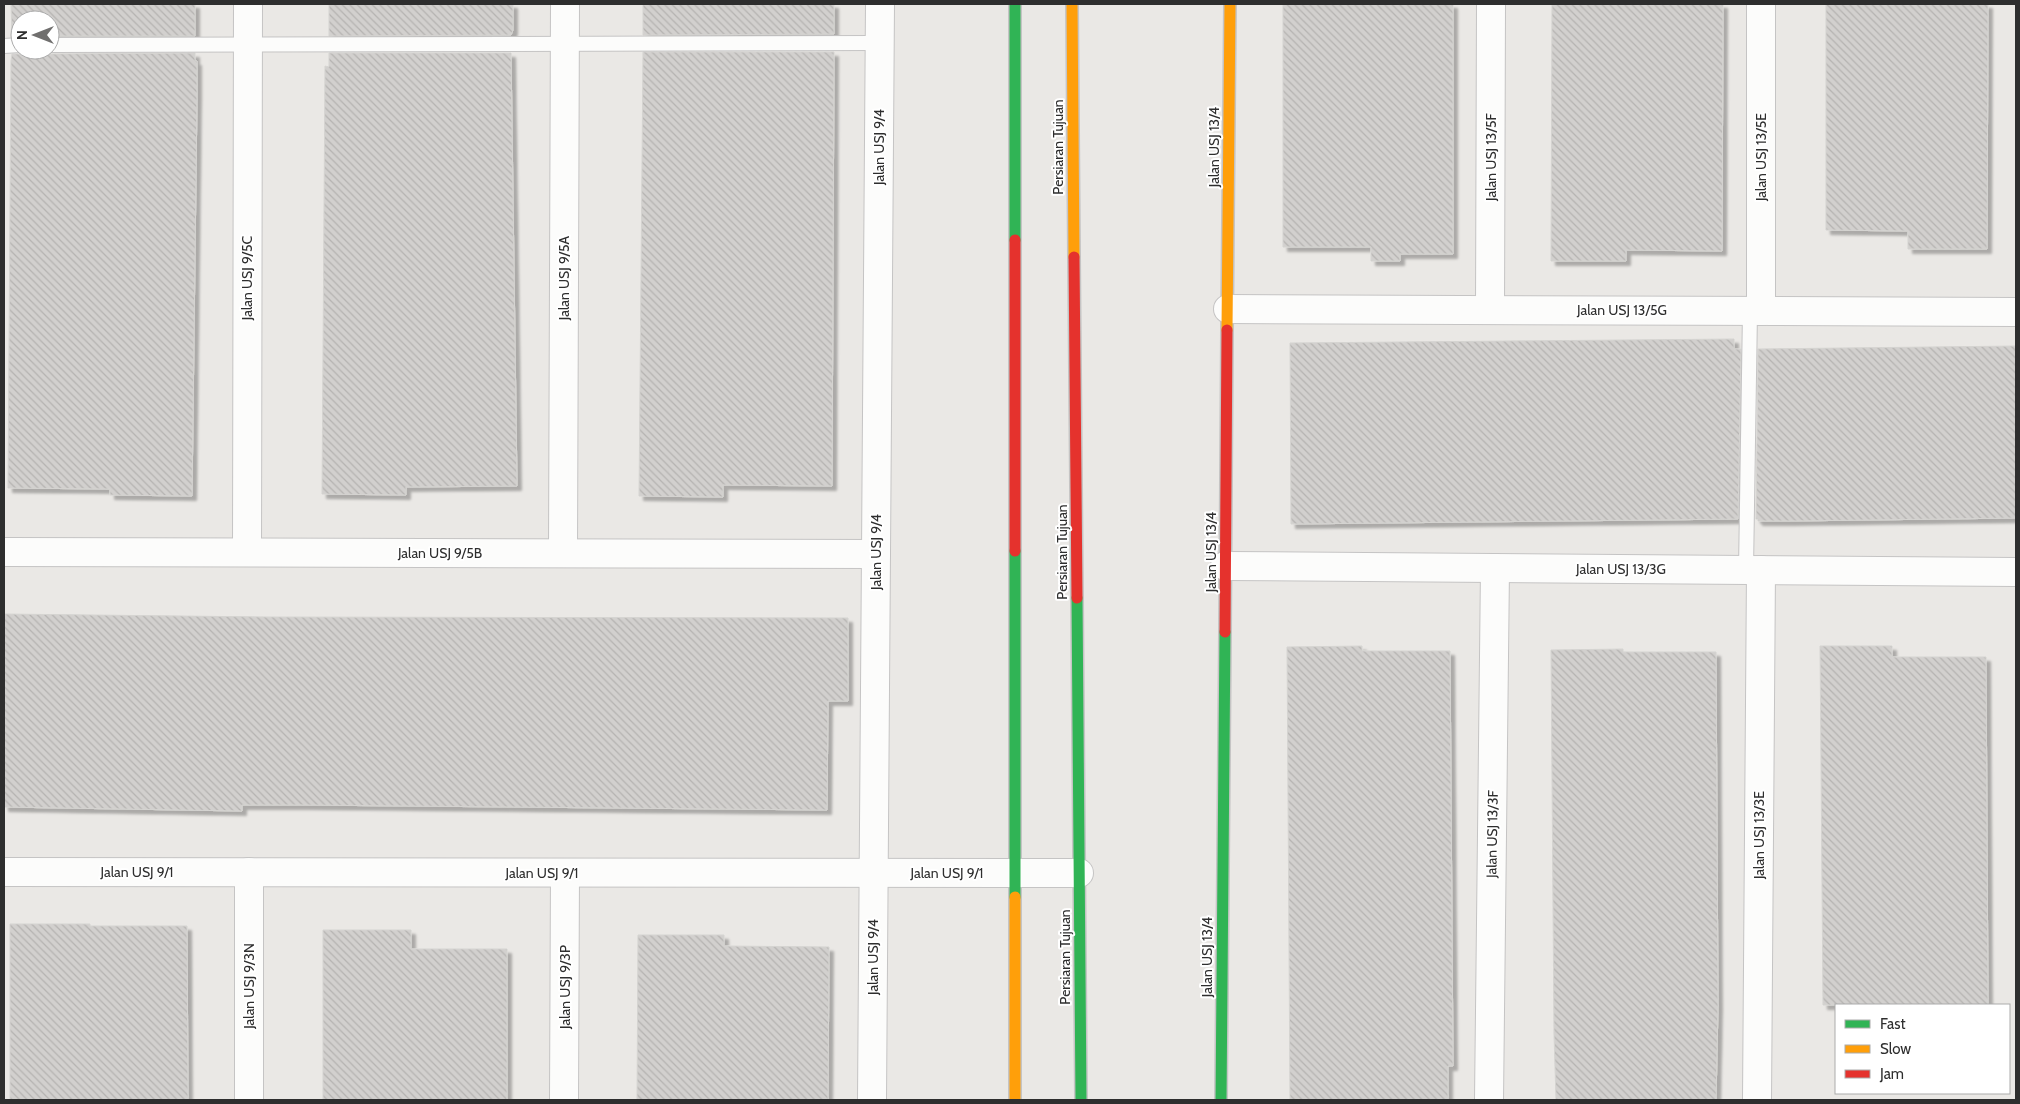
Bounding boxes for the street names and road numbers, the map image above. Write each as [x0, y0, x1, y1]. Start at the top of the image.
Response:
street label: Persiaran Tujuan [1049, 99, 1067, 195]
street label: Jalan USJ 13/4 [1205, 107, 1223, 188]
street label: Jalan USJ 9/4 [870, 109, 888, 186]
street label: Jalan USJ 13/5F [1482, 112, 1500, 202]
street label: Jalan USJ 13/5E [1752, 113, 1770, 202]
street label: Jalan USJ 9/5C [238, 235, 256, 321]
street label: Jalan USJ 9/5A [555, 235, 573, 321]
street label: Jalan USJ 13/5G [1576, 301, 1667, 319]
street label: Persiaran Tujuan [1053, 504, 1071, 600]
street label: Jalan USJ 13/4 [1202, 512, 1220, 593]
street label: Jalan USJ 9/4 [867, 514, 885, 591]
street label: Jalan USJ 9/5B [397, 544, 482, 562]
street label: Jalan USJ 13/3G [1575, 560, 1666, 578]
street label: Jalan USJ 13/3F [1482, 789, 1502, 879]
street label: Jalan USJ 13/3E [1750, 791, 1768, 880]
street label: Jalan USJ 9/1 [100, 863, 173, 881]
street label: Jalan USJ 9/1 [505, 864, 578, 882]
street label: Jalan USJ 9/1 [910, 864, 983, 882]
street label: Persiaran Tujuan [1056, 909, 1074, 1005]
street label: Jalan USJ 13/4 [1198, 917, 1216, 998]
street label: Jalan USJ 9/4 [864, 919, 882, 996]
street label: Jalan USJ 9/3N [240, 943, 258, 1030]
street label: Jalan USJ 9/3P [556, 945, 574, 1030]

